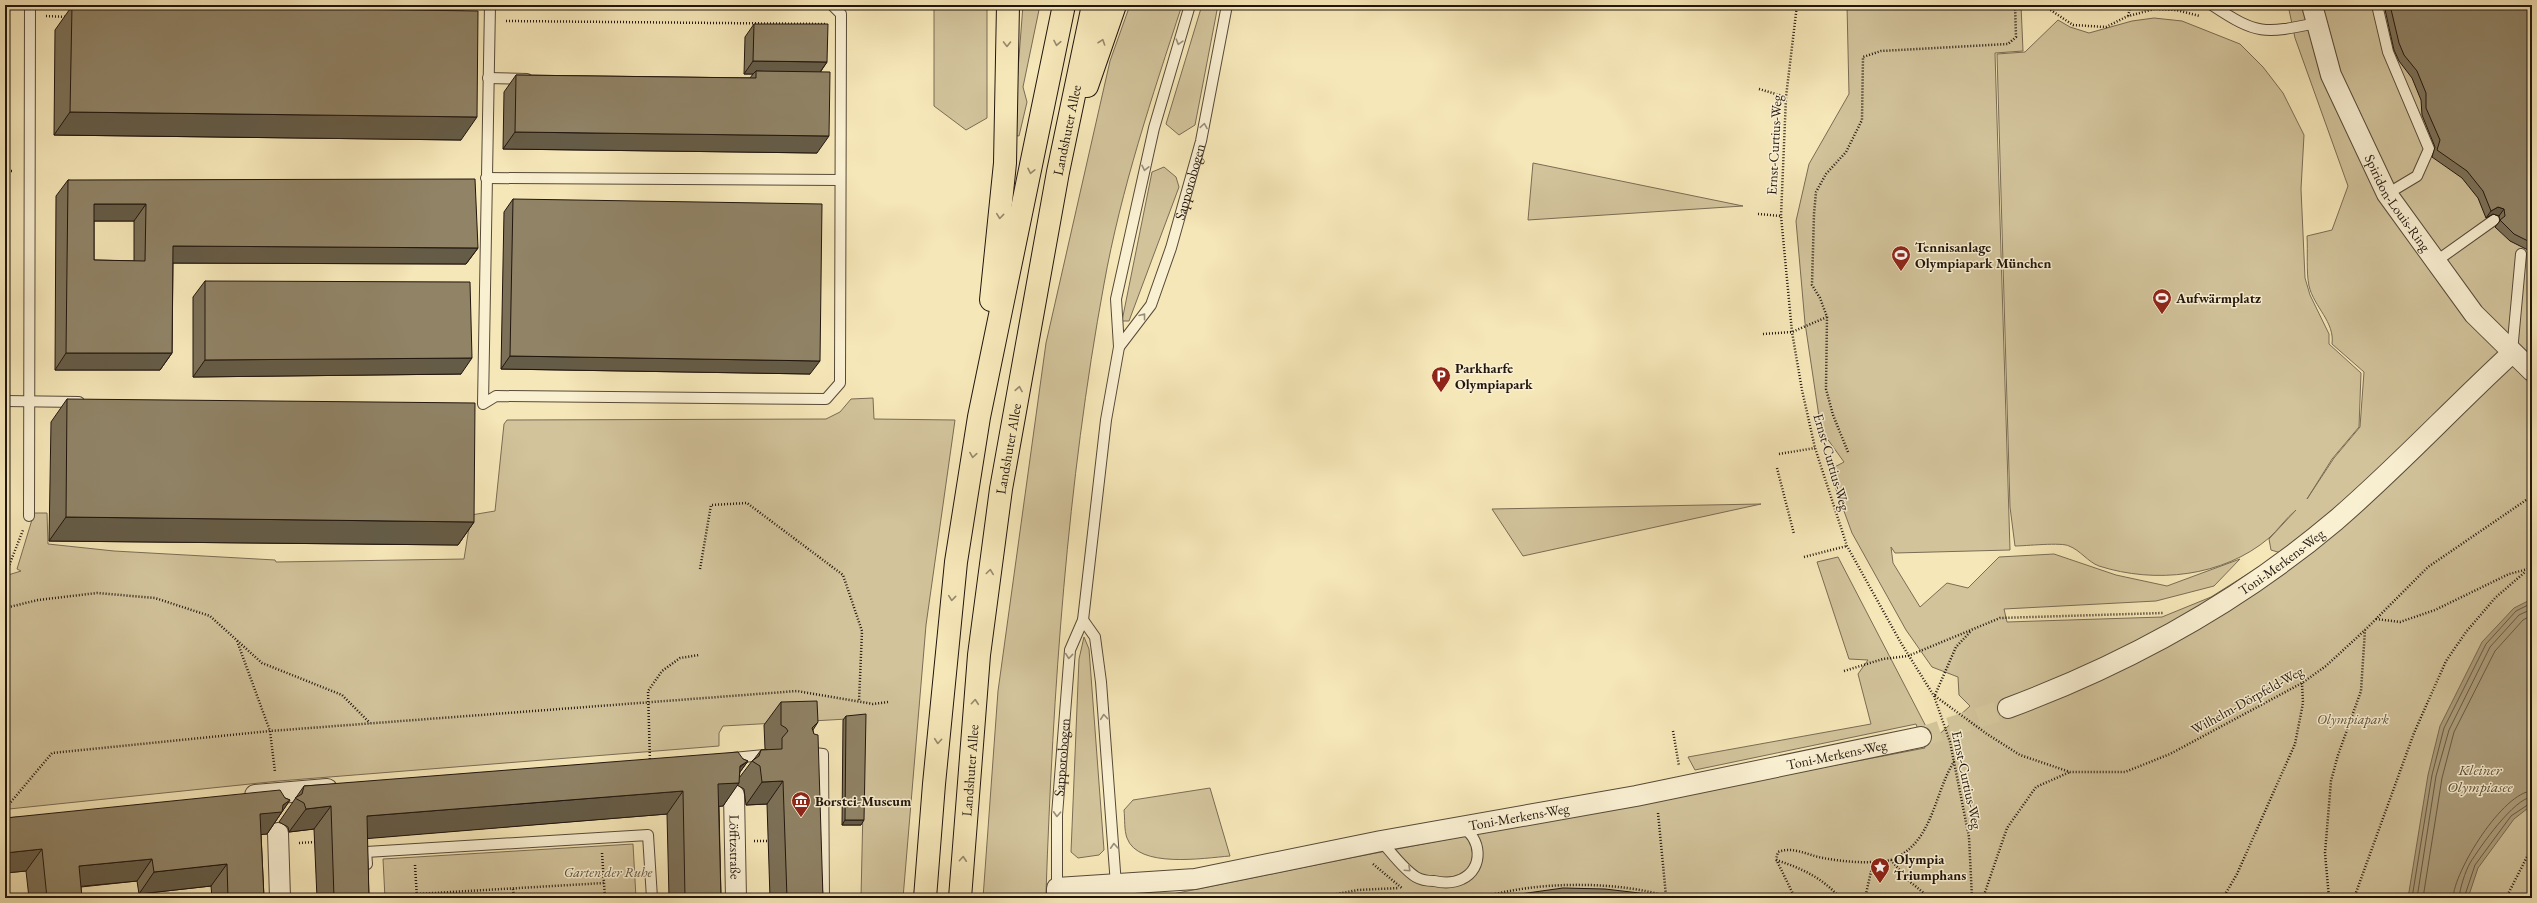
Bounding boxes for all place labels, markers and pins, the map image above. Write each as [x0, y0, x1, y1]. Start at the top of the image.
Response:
place label: Tennisanlage Olympiapark München [1915, 238, 2051, 272]
sports icon: Tennisanlage Olympiapark München [1890, 244, 1912, 272]
sports icon: Aufwärmplatz [2151, 287, 2173, 315]
place label: Aufwärmplatz [2175, 289, 2261, 307]
place label: Parkharfe Olympiapark [1455, 359, 1533, 393]
parking icon: Parkharfe Olympiapark [1430, 365, 1452, 393]
museum icon: Borstei-Museum [790, 790, 812, 818]
place label: Borstei-Museum [815, 792, 912, 810]
place label: Olympia Triumphans [1894, 850, 1966, 884]
place icon: Olympia Triumphans [1869, 856, 1891, 884]

